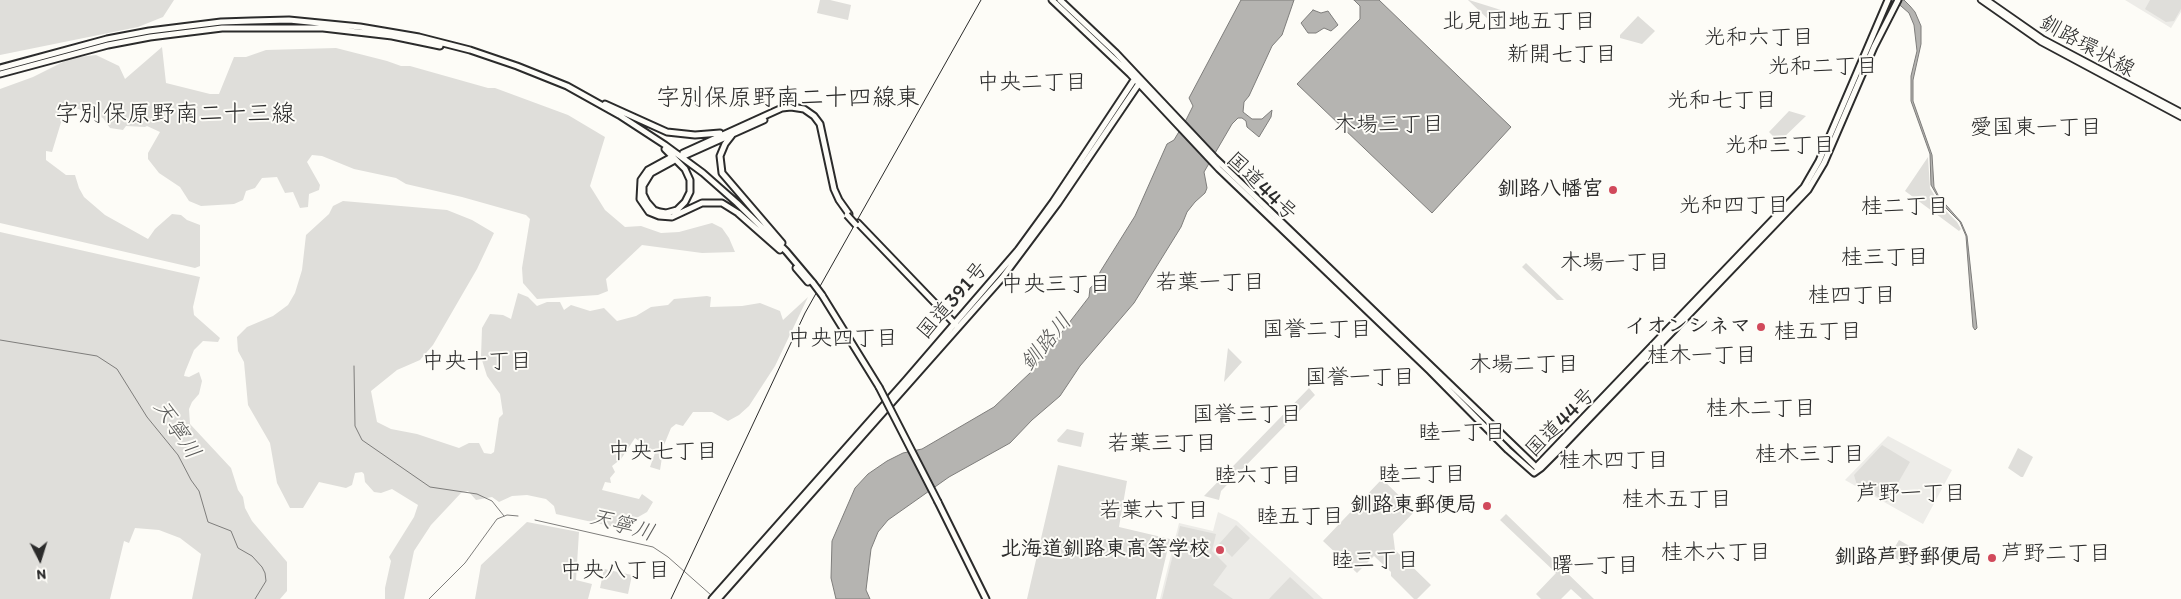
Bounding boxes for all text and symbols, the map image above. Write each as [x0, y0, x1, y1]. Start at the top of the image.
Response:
district label: 北見団地五丁目 [1442, 9, 1596, 35]
street label: 釧路環状線 [2035, 11, 2139, 83]
district label: 光和六丁目 [1704, 25, 1814, 51]
district label: 新開七丁目 [1507, 42, 1617, 68]
district label: 光和二丁目 [1768, 54, 1878, 80]
district label: 中央二丁目 [977, 70, 1087, 96]
district label: 字別保原野南二十四線東 [656, 85, 920, 113]
district label: 光和七丁目 [1667, 88, 1777, 114]
district label: 字別保原野南二十三線 [55, 101, 295, 129]
district label: 木場三丁目 [1334, 112, 1444, 138]
district label: 愛国東一丁目 [1970, 115, 2102, 141]
district label: 光和三丁目 [1725, 133, 1835, 159]
street label: 国道44号 [1221, 147, 1301, 227]
place label: 釧路八幡宮 [1498, 177, 1603, 203]
marker: 釧路八幡宮 [1607, 184, 1619, 196]
district label: 光和四丁目 [1679, 193, 1789, 219]
district label: 桂二丁目 [1861, 194, 1949, 220]
district label: 桂三丁目 [1841, 245, 1929, 271]
district label: 木場一丁目 [1560, 250, 1670, 276]
street label: 国道391号 [912, 257, 994, 345]
district label: 若葉一丁目 [1155, 270, 1265, 296]
district label: 中央三丁目 [1001, 272, 1111, 298]
district label: 桂四丁目 [1808, 283, 1896, 309]
water label: 釧路川 [1016, 309, 1078, 377]
place label: イオンシネマ [1625, 314, 1751, 340]
district label: 国誉二丁目 [1262, 317, 1372, 343]
district label: 桂五丁目 [1774, 319, 1862, 345]
marker: イオンシネマ [1755, 321, 1767, 333]
district label: 中央四丁目 [788, 326, 898, 352]
district label: 桂木一丁目 [1647, 343, 1757, 369]
district label: 中央十丁目 [422, 349, 532, 375]
district label: 木場二丁目 [1469, 352, 1579, 378]
district label: 国誉一丁目 [1305, 365, 1415, 391]
street label: 国道44号 [1521, 383, 1601, 463]
water label: 天寧川 [147, 395, 205, 465]
district label: 桂木二丁目 [1706, 396, 1816, 422]
district label: 国誉三丁目 [1192, 402, 1302, 428]
district label: 睦一丁目 [1418, 420, 1506, 446]
district label: 若葉三丁目 [1107, 431, 1217, 457]
district label: 中央七丁目 [608, 439, 718, 465]
district label: 桂木三丁目 [1755, 442, 1865, 468]
district label: 桂木四丁目 [1559, 448, 1669, 474]
district label: 睦二丁目 [1378, 462, 1466, 488]
district label: 睦六丁目 [1214, 463, 1302, 489]
district label: 芦野一丁目 [1856, 481, 1966, 507]
district label: 桂木五丁目 [1622, 487, 1732, 513]
place label: 釧路東郵便局 [1351, 493, 1477, 519]
district label: 若葉六丁目 [1099, 498, 1209, 524]
marker: 釧路東郵便局 [1481, 500, 1493, 512]
water label: 天寧川 [587, 504, 657, 548]
district label: 睦五丁目 [1256, 504, 1344, 530]
north arrow [15, 534, 65, 584]
place label: 北海道釧路東高等学校 [1000, 537, 1210, 563]
district label: 桂木六丁目 [1661, 540, 1771, 566]
district label: 芦野二丁目 [2001, 541, 2111, 567]
marker: 北海道釧路東高等学校 [1214, 544, 1226, 556]
place label: 釧路芦野郵便局 [1835, 545, 1982, 571]
district label: 睦三丁目 [1331, 548, 1419, 574]
marker: 釧路芦野郵便局 [1986, 552, 1998, 564]
district label: 曙一丁目 [1551, 553, 1639, 579]
district label: 中央八丁目 [560, 558, 670, 584]
text: N [36, 566, 47, 583]

